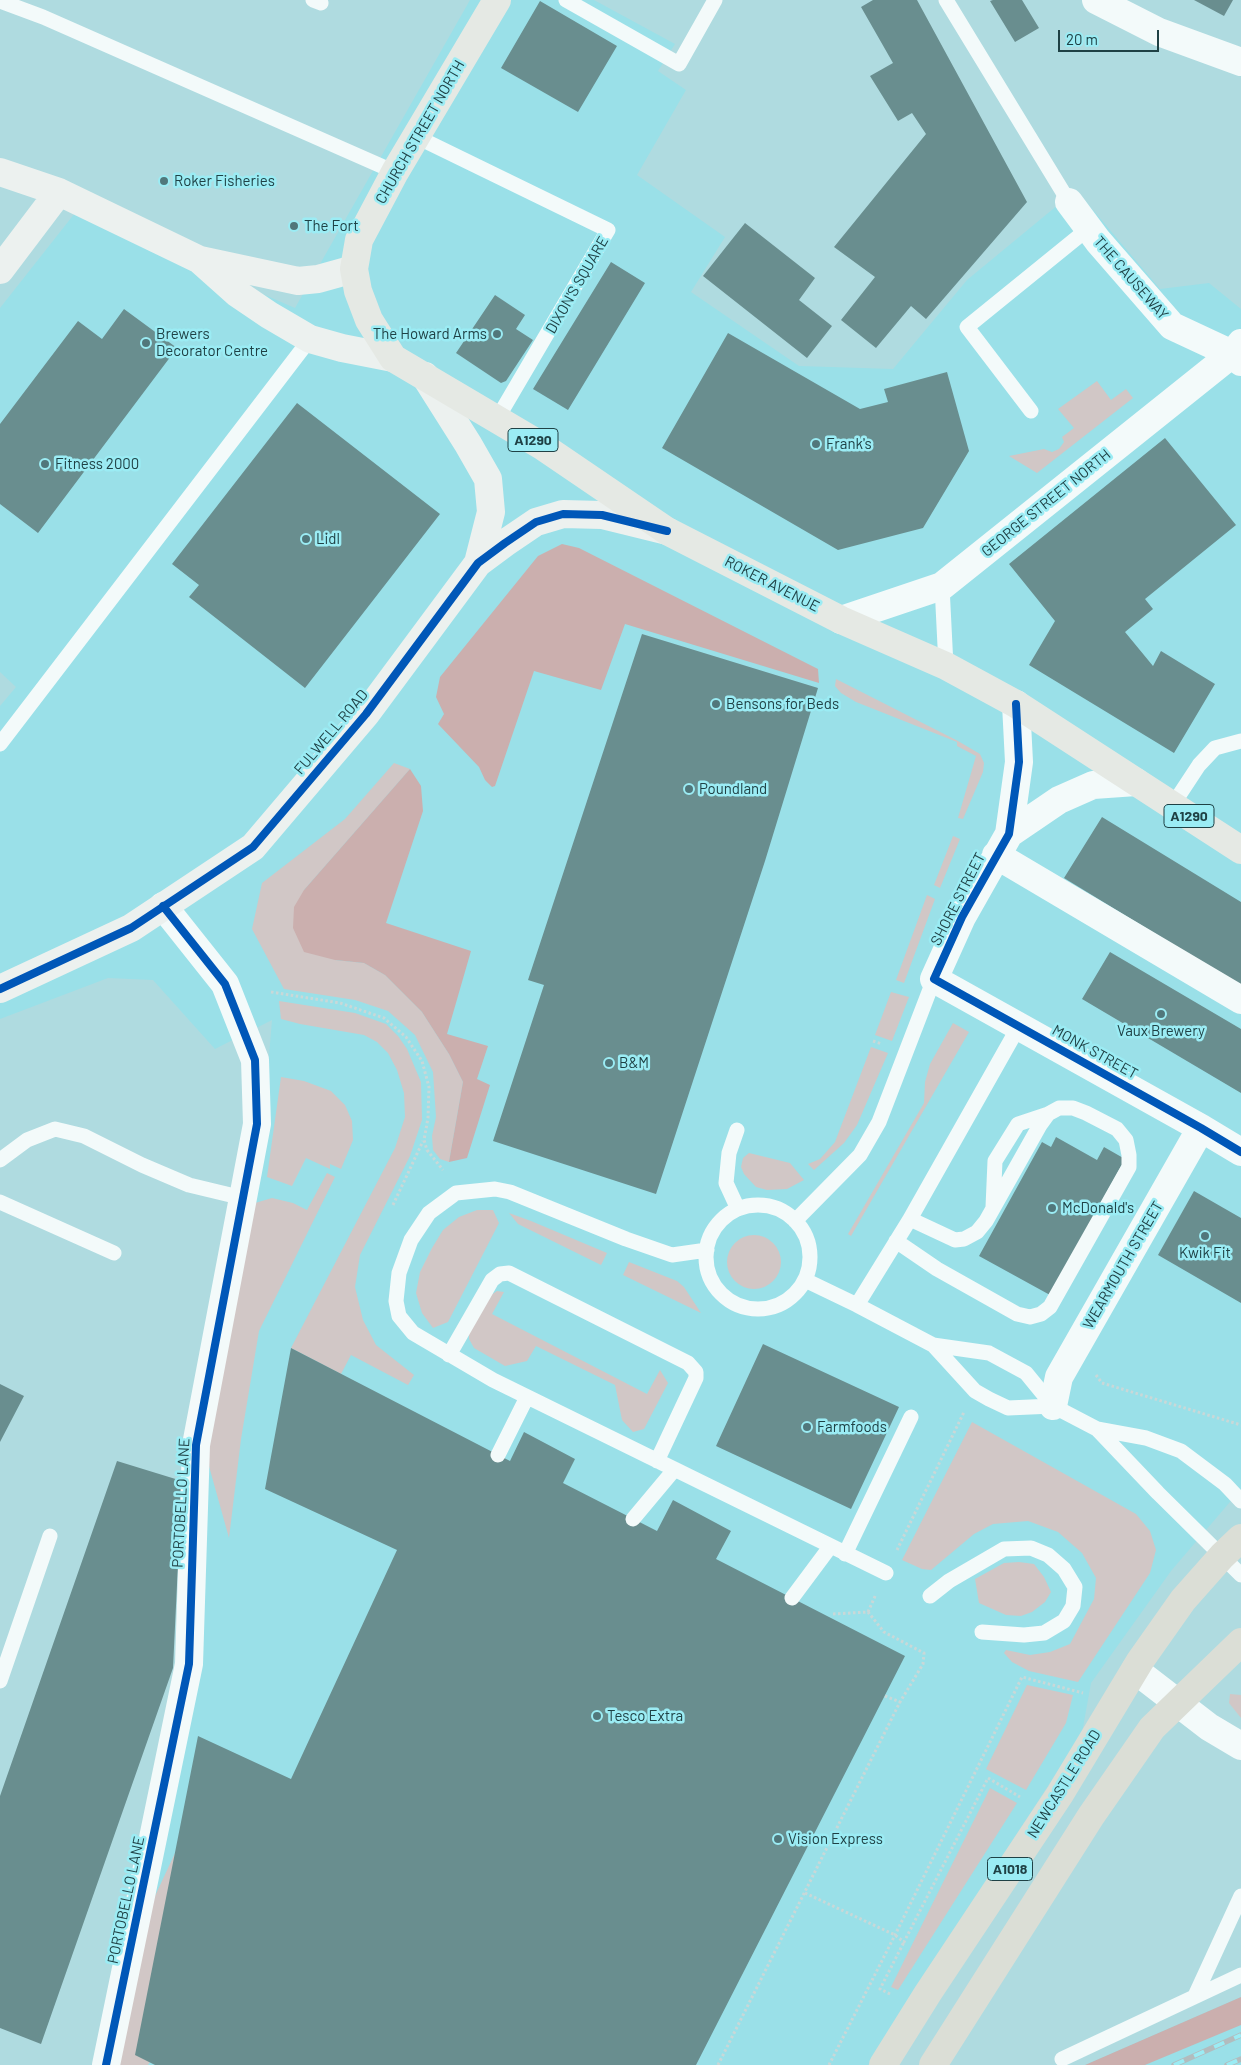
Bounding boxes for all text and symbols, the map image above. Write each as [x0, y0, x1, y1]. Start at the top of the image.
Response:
scale bar [1061, 20, 1162, 52]
text: 20 m [1066, 30, 1098, 48]
street label: CHURCH STREET NORTH [372, 57, 468, 207]
place label: Roker Fisheries [174, 172, 275, 190]
marker: Roker Fisheries [158, 175, 170, 187]
place label: The Fort [304, 217, 359, 235]
marker: The Fort [288, 220, 300, 232]
street label: DIXON'S SQUARE [542, 233, 612, 337]
street label: THE CAUSEWAY [1090, 233, 1172, 323]
place label: Brewers Decorator Centre [156, 325, 268, 360]
place label: The Howard Arms [373, 325, 487, 343]
marker: The Howard Arms [491, 328, 503, 340]
marker: Brewers Decorator Centre [140, 337, 152, 349]
road number: A1290 [508, 428, 558, 452]
place label: Frank's [826, 435, 872, 453]
marker: Frank's [810, 438, 822, 450]
street label: GEORGE STREET NORTH [978, 445, 1114, 561]
place label: Fitness 2000 [55, 455, 139, 473]
marker: Fitness 2000 [39, 458, 51, 470]
place label: Lidl [316, 530, 340, 548]
marker: Lidl [300, 533, 312, 545]
street label: ROKER AVENUE [722, 552, 822, 616]
street label: FULWELL ROAD [290, 686, 372, 778]
place label: Bensons for Beds [726, 695, 839, 713]
marker: Bensons for Beds [710, 698, 722, 710]
place label: Poundland [699, 780, 767, 798]
marker: Poundland [683, 783, 695, 795]
road number: A1290 [1164, 804, 1214, 828]
street label: SHORE STREET [927, 849, 989, 949]
marker: Vaux Brewery [1155, 1008, 1167, 1020]
street label: MONK STREET [1049, 1021, 1141, 1083]
place label: Vaux Brewery [1117, 1022, 1205, 1040]
place label: B&M [619, 1054, 649, 1072]
marker: B&M [603, 1057, 615, 1069]
street label: WEARMOUTH STREET [1079, 1198, 1167, 1332]
place label: McDonald's [1062, 1199, 1134, 1217]
marker: McDonald's [1046, 1202, 1058, 1214]
marker: Kwik Fit [1199, 1230, 1211, 1242]
place label: Kwik Fit [1179, 1244, 1231, 1262]
place label: Farmfoods [817, 1418, 887, 1436]
marker: Farmfoods [801, 1421, 813, 1433]
street label: PORTOBELLO LANE [169, 1438, 193, 1568]
place label: Tesco Extra [607, 1707, 683, 1725]
marker: Tesco Extra [591, 1710, 603, 1722]
street label: NEWCASTLE ROAD [1023, 1727, 1105, 1841]
place label: Vision Express [788, 1830, 883, 1848]
marker: Vision Express [772, 1833, 784, 1845]
street label: PORTOBELLO LANE [104, 1835, 148, 1965]
road number: A1018 [988, 1858, 1032, 1880]

